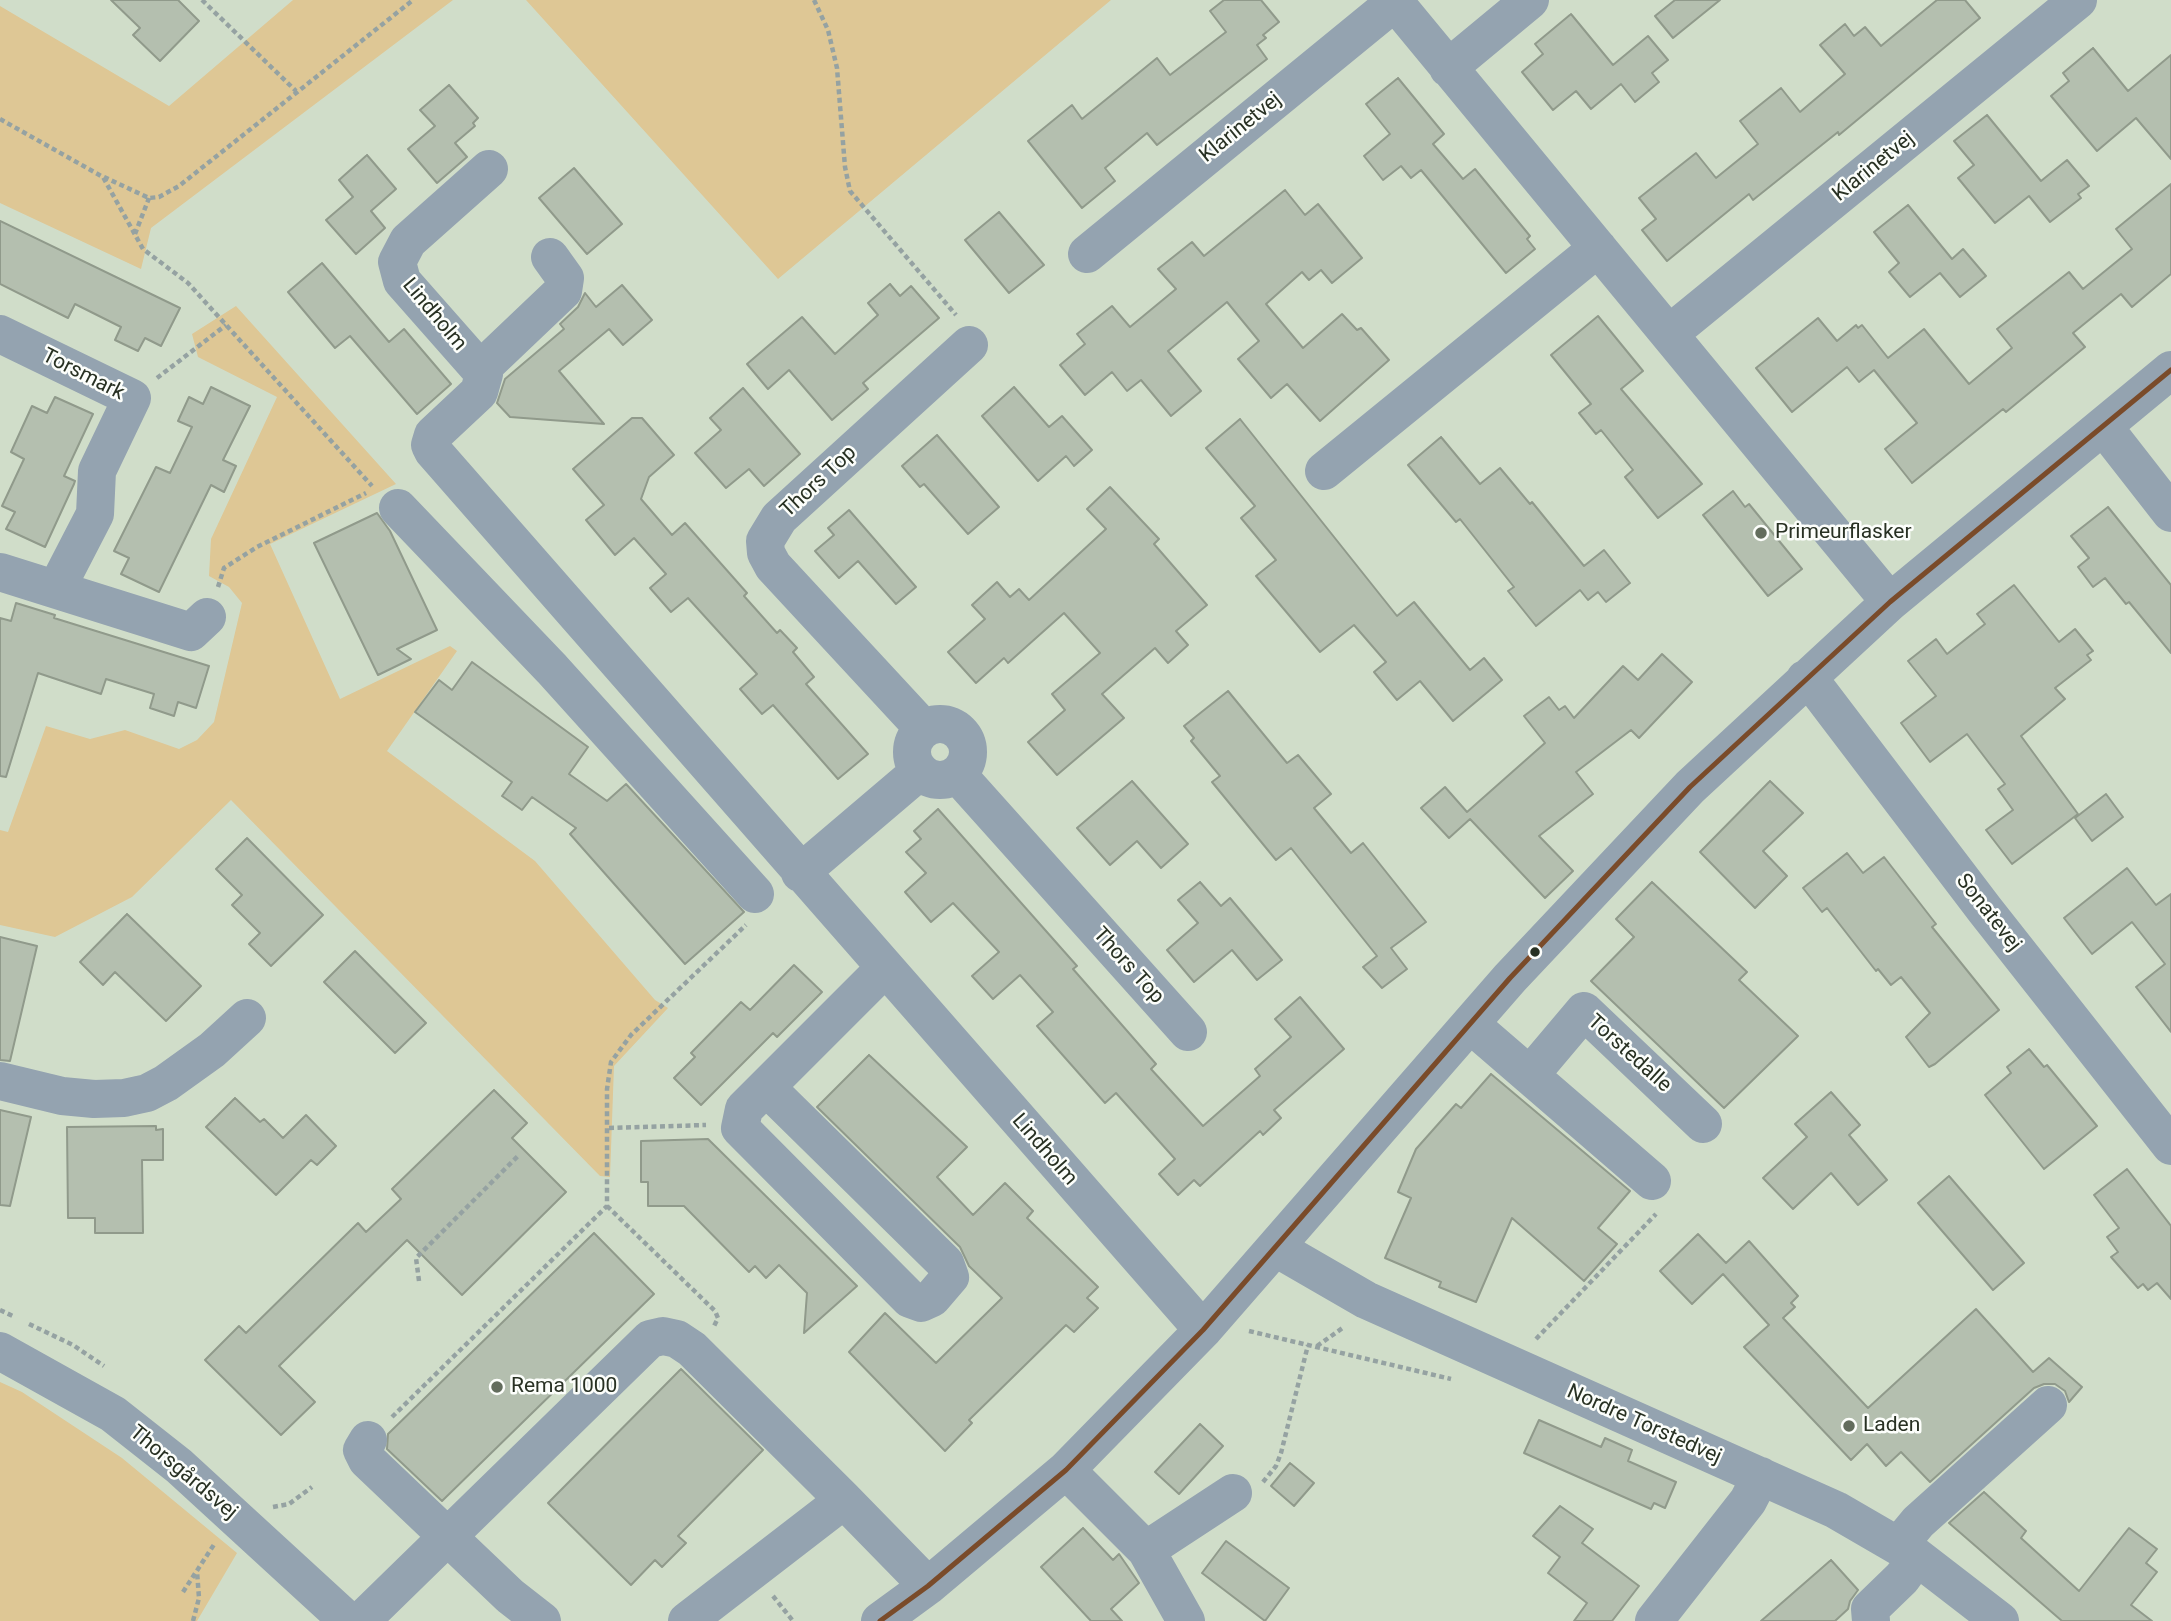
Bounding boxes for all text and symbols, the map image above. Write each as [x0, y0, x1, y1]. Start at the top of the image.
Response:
street label: Klarinetvej [1195, 87, 1287, 169]
street label: Klarinetvej [1828, 126, 1920, 208]
street label: Lindholm [396, 274, 472, 356]
street label: Torsmark [38, 344, 128, 406]
street label: Thors Top [776, 441, 862, 523]
place label: Primeurflasker [1775, 520, 1912, 546]
marker: Primeurflasker [1753, 525, 1769, 541]
street label: Sonatevej [1950, 869, 2026, 957]
street label: Thors Top [1087, 922, 1169, 1010]
unlabelled marker [1528, 945, 1542, 959]
street label: Torstedalle [1582, 1010, 1676, 1098]
street label: Lindholm [1006, 1109, 1082, 1191]
place label: Rema 1000 [511, 1374, 617, 1400]
marker: Rema 1000 [489, 1379, 505, 1395]
street label: Nordre Torstedvej [1563, 1380, 1725, 1470]
place label: Laden [1863, 1413, 1920, 1439]
marker: Laden [1841, 1418, 1857, 1434]
street label: Thorsgårdsvej [124, 1421, 242, 1525]

